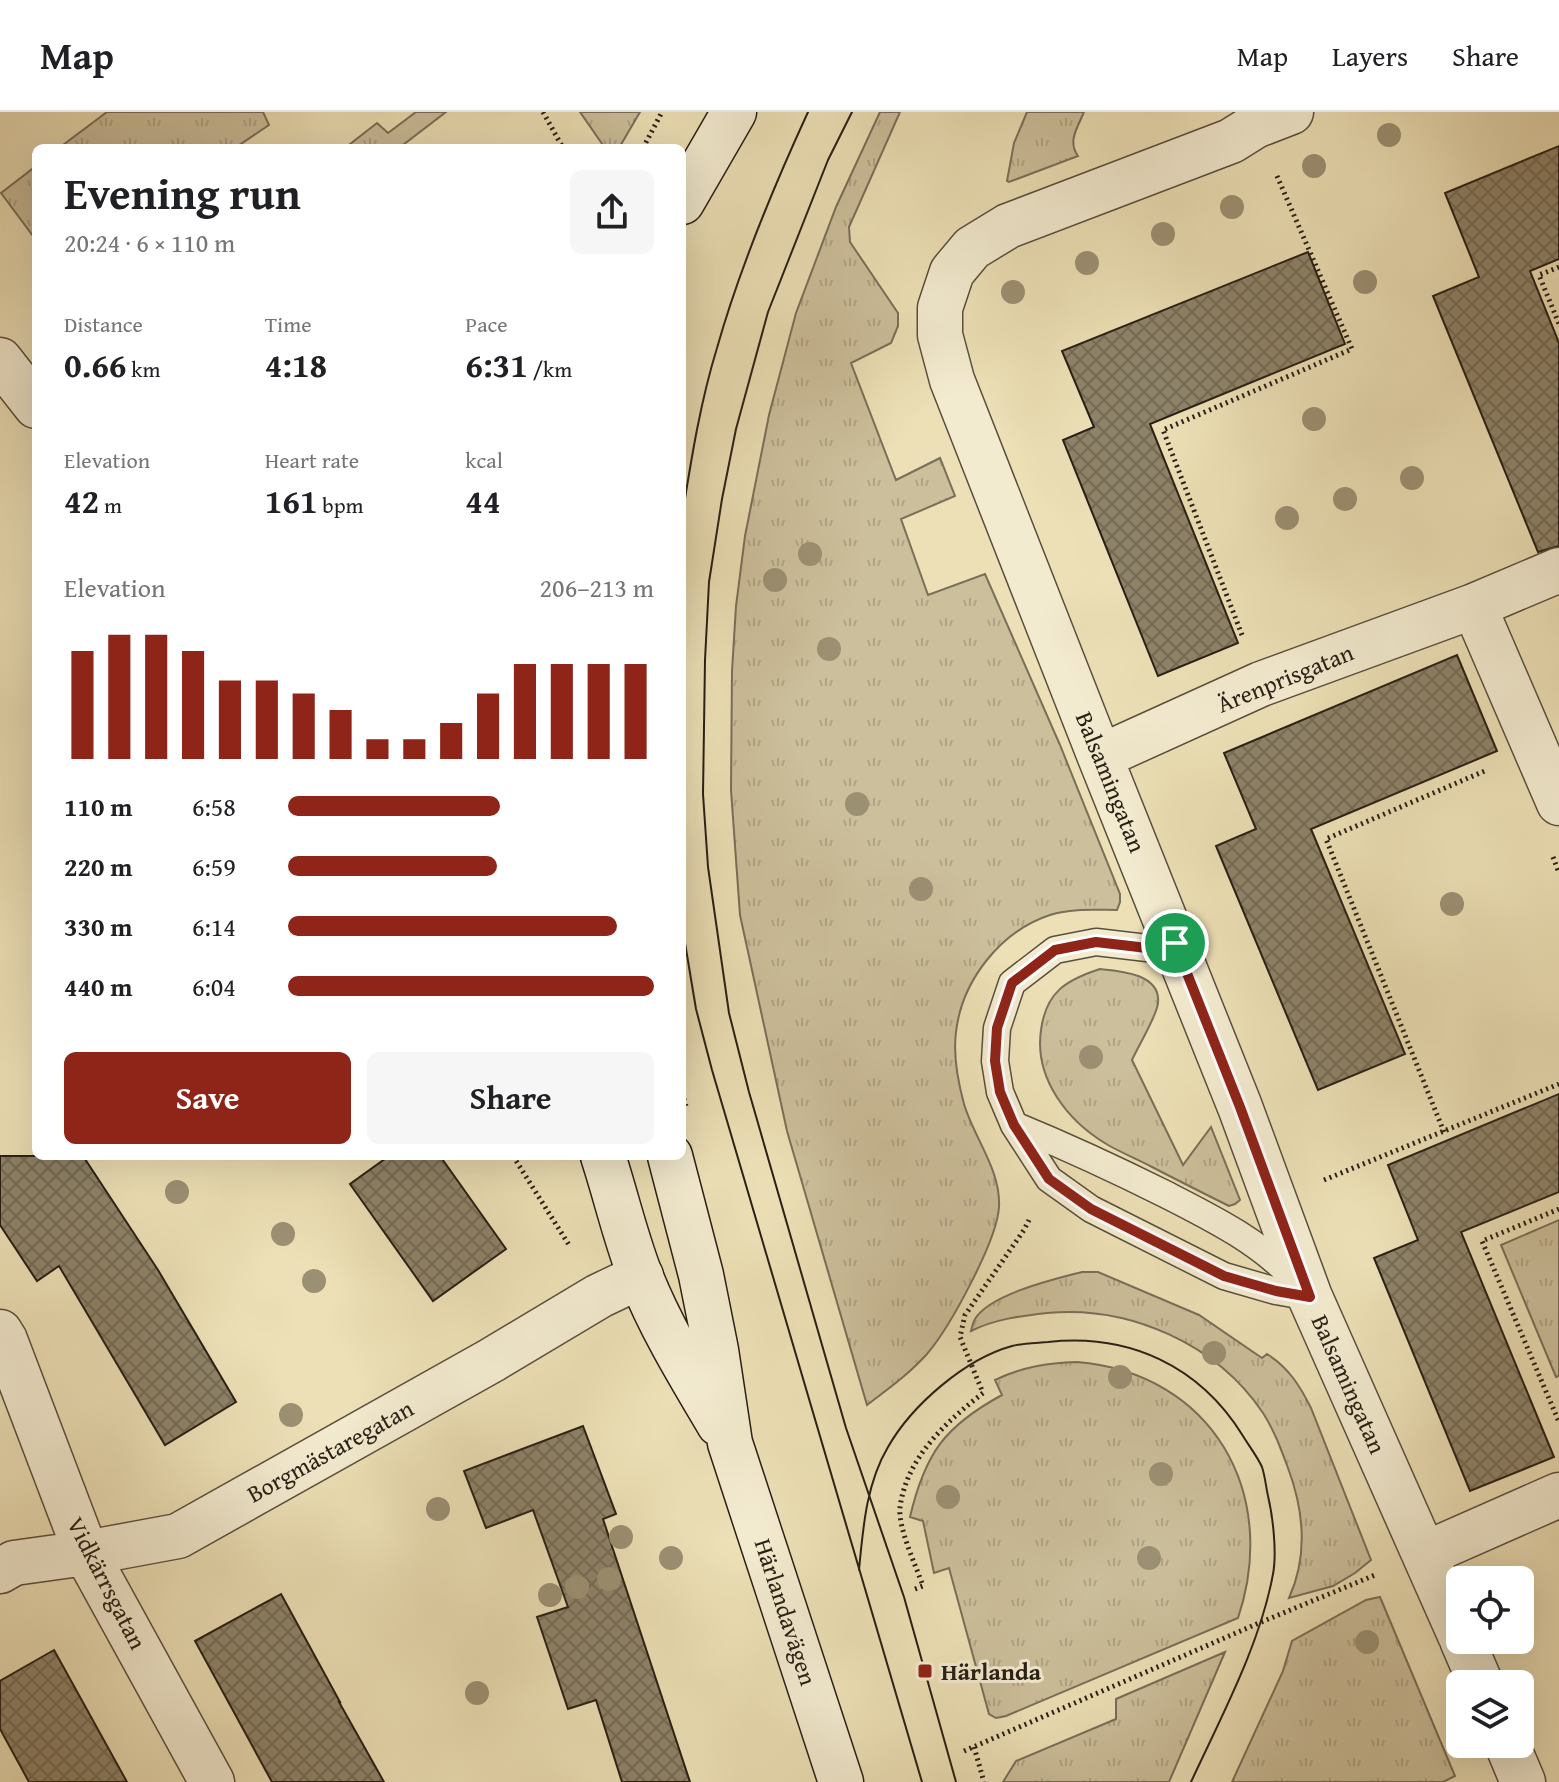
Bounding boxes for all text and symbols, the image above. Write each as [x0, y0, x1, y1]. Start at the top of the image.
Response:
text: Map [40, 27, 114, 83]
text: Map [1237, 35, 1288, 76]
text: Layers [1332, 35, 1408, 76]
text: Share [1452, 35, 1519, 76]
text: Evening run [64, 161, 301, 225]
button: share [570, 170, 654, 254]
text: 20:24 · 6 × 110 m [64, 223, 235, 262]
text: Distance [64, 308, 143, 340]
text: Time [265, 308, 311, 340]
text: Pace [465, 308, 508, 340]
text: 0.66 [64, 340, 126, 389]
text: 4:18 [265, 340, 327, 389]
text: 6:31 [465, 340, 528, 389]
text: km [126, 353, 160, 385]
text: /km [528, 353, 572, 385]
text: Elevation [64, 444, 150, 476]
text: Heart rate [265, 444, 359, 476]
text: kcal [465, 444, 503, 476]
text: 42 [64, 476, 99, 525]
text: 161 [265, 476, 318, 525]
text: 44 [465, 476, 501, 525]
text: m [99, 489, 122, 521]
text: bpm [318, 489, 364, 521]
text: Elevation [64, 568, 166, 607]
text: 206–213 m [540, 568, 654, 607]
street label: Ärenprisgatan [1211, 635, 1359, 721]
street label: Balsamingatan [1067, 706, 1155, 858]
text: 110 m [64, 787, 132, 826]
text: 6:58 [192, 787, 236, 826]
text: 220 m [64, 847, 132, 886]
text: 6:59 [192, 847, 236, 886]
text: 330 m [64, 907, 132, 946]
text: 6:14 [192, 907, 236, 946]
pin [1141, 909, 1209, 977]
icon: arrive [1153, 921, 1197, 965]
text: 440 m [64, 967, 132, 1006]
text: 6:04 [192, 967, 236, 1006]
button: Save [64, 1052, 351, 1144]
button: Share [367, 1052, 654, 1144]
street label: Balsamingatan [1303, 1309, 1395, 1460]
street label: Borgmästaregatan [240, 1391, 420, 1511]
street label: Vidkärrsgatan [59, 1511, 156, 1656]
street label: Härlandavägen [746, 1534, 826, 1690]
map controls [1446, 1566, 1534, 1758]
button: locate [1446, 1566, 1534, 1654]
place label: Härlanda [941, 1654, 1042, 1689]
marker: Härlanda [916, 1662, 934, 1680]
button: layers [1446, 1670, 1534, 1758]

